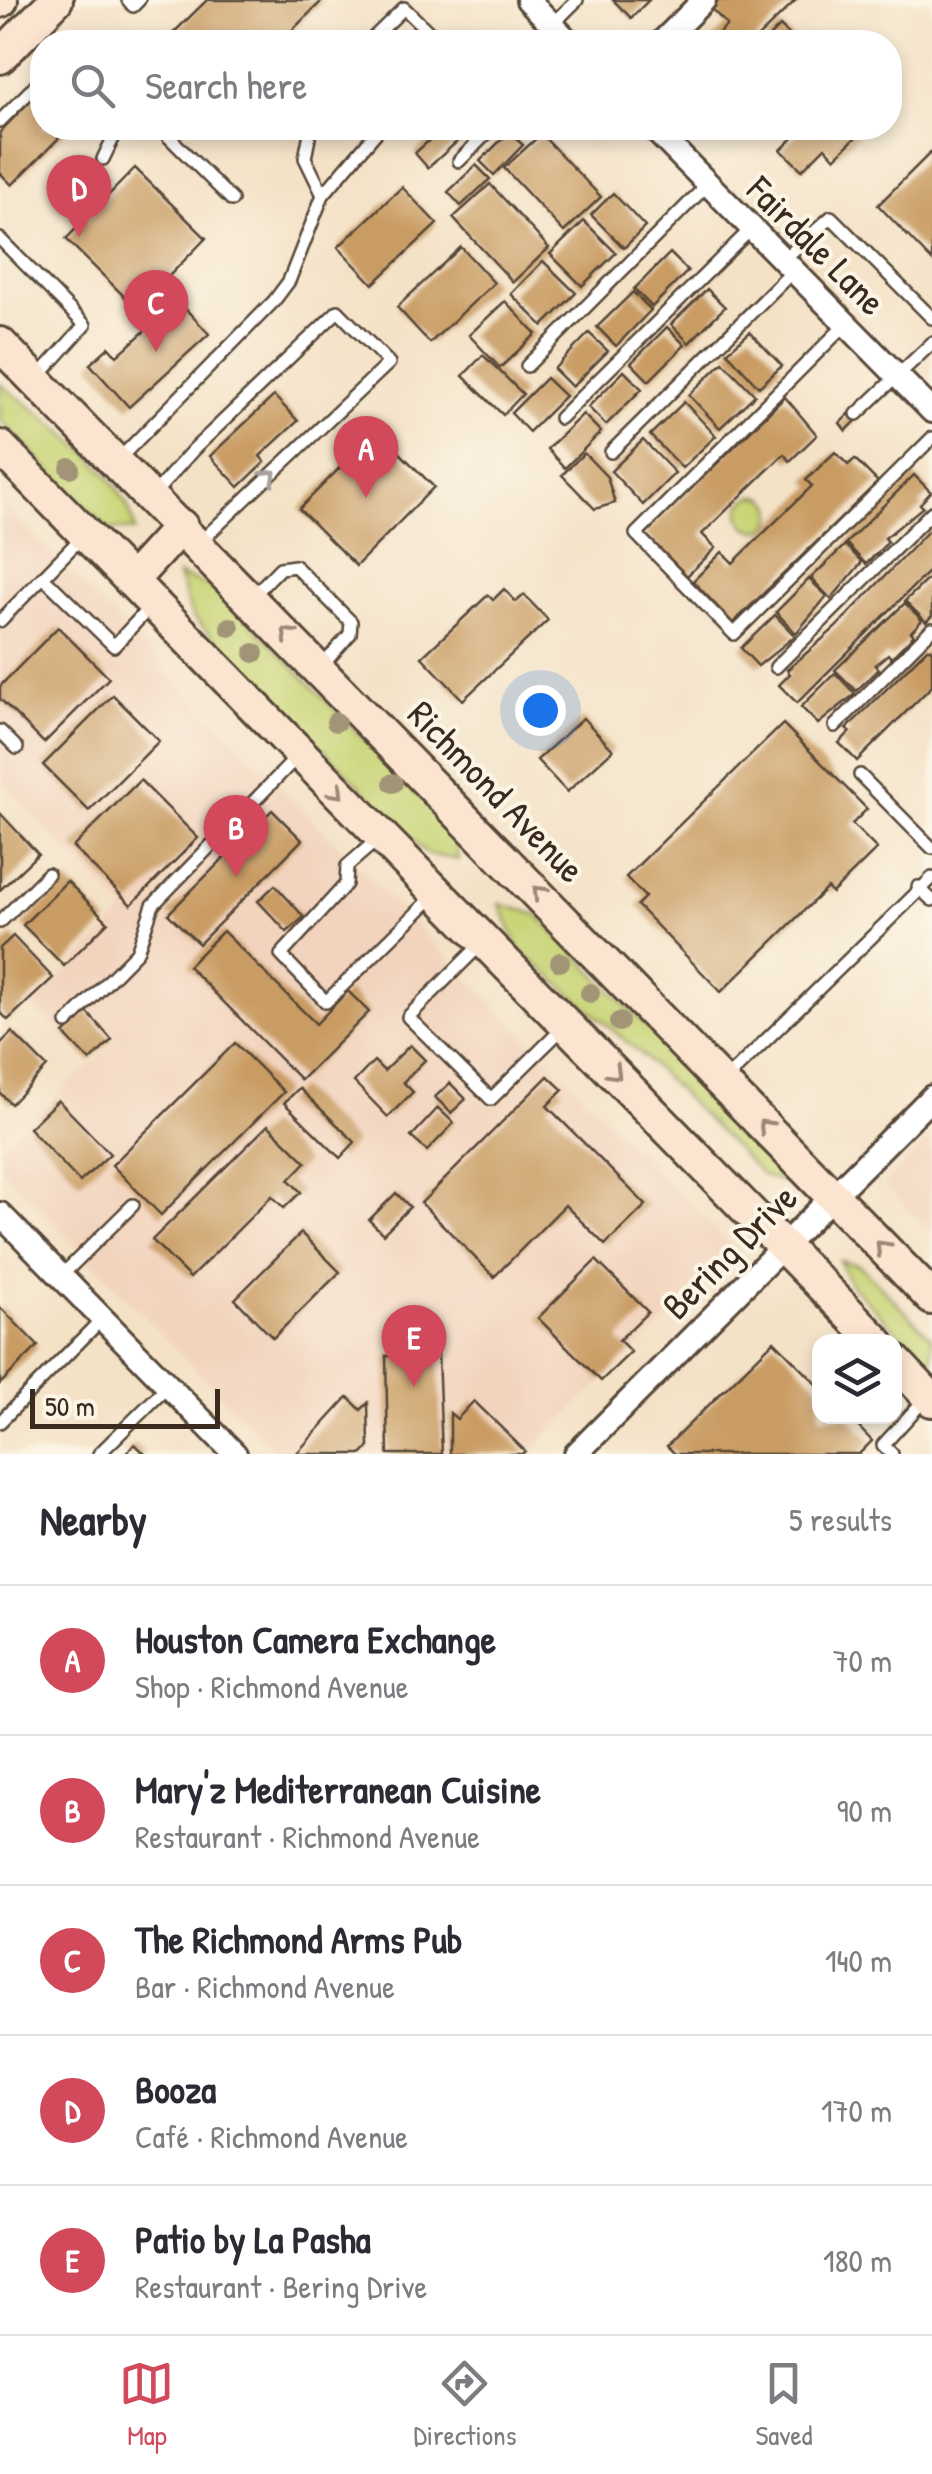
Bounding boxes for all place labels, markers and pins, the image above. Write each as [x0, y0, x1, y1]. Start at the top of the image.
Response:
pin: D [46, 154, 112, 237]
pin: C [124, 270, 188, 352]
pin: A [334, 416, 398, 498]
pin: B [204, 794, 268, 877]
pin: E [382, 1304, 446, 1387]

